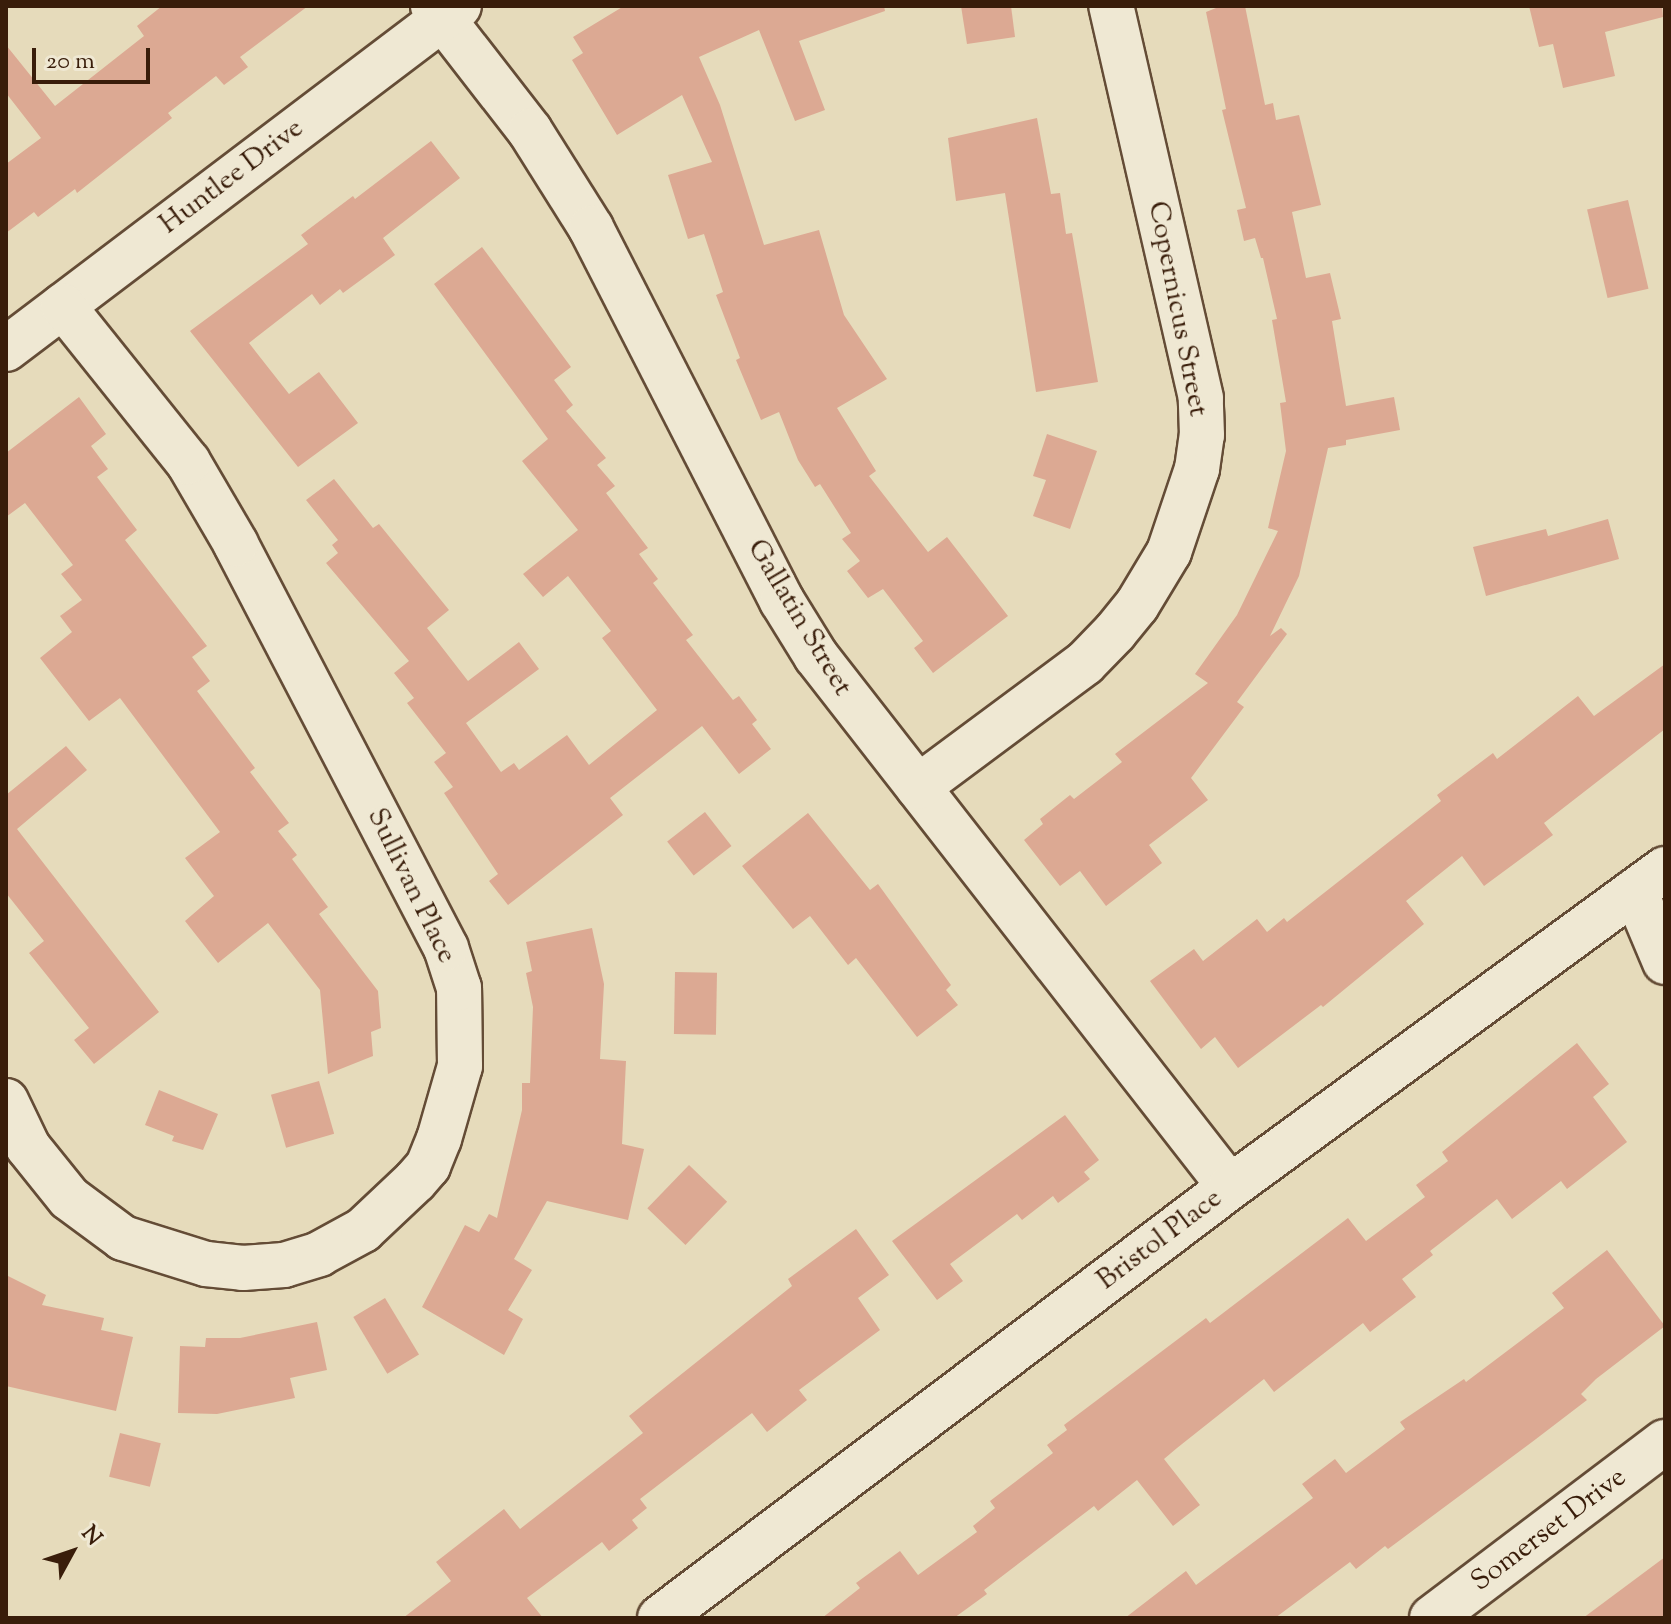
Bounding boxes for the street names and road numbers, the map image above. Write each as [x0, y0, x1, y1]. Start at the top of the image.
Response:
street label: Huntlee Drive [154, 112, 310, 242]
street label: Copernicus Street [1140, 199, 1214, 419]
street label: Gallatin Street [739, 534, 859, 702]
street label: Sullivan Place [359, 803, 463, 969]
street label: Bristol Place [1091, 1182, 1229, 1298]
street label: Somerset Drive [1465, 1461, 1633, 1599]

